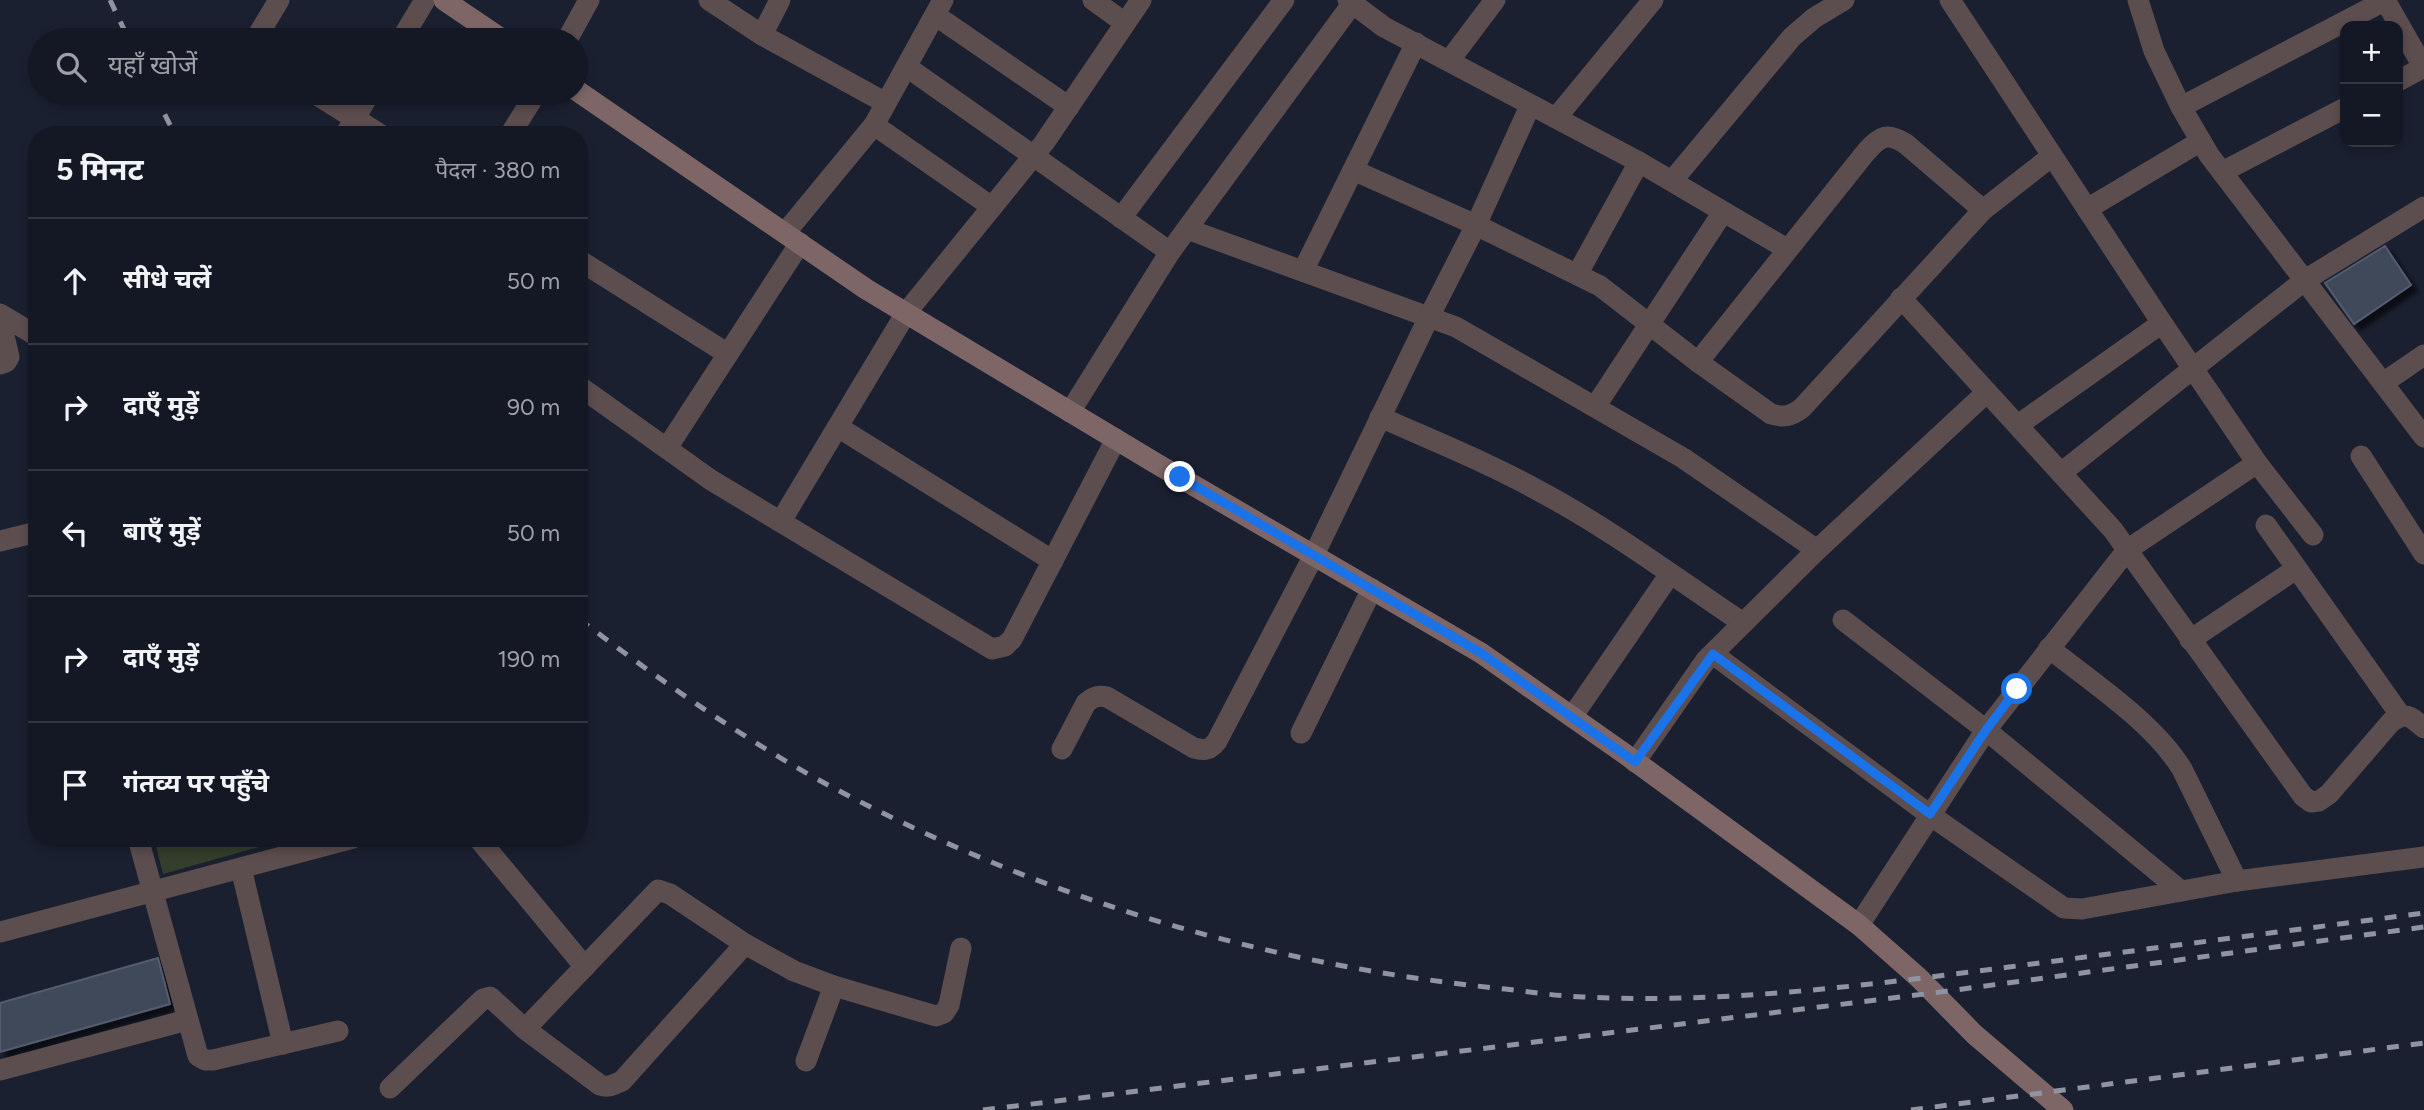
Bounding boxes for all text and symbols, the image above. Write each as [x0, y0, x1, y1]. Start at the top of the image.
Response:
map controls [2340, 21, 2403, 147]
button: + [2340, 21, 2403, 84]
search box [28, 28, 588, 105]
icon: search [52, 48, 90, 86]
text: यहाँ खोजें [108, 49, 197, 81]
button: − [2340, 84, 2403, 147]
text: 5 मिनट [56, 151, 144, 188]
text: पैदल · 380 m [435, 156, 560, 184]
icon: ahead [56, 262, 94, 300]
text: सीधे चलें [123, 263, 211, 295]
text: 50 m [507, 267, 560, 295]
icon: right [56, 388, 94, 426]
text: दाएँ मुड़ें [123, 389, 199, 421]
text: 90 m [507, 393, 560, 421]
route end [1164, 461, 1195, 492]
icon: left [56, 514, 94, 552]
text: बाएँ मुड़ें [123, 515, 200, 547]
text: 50 m [507, 519, 560, 547]
icon: right [56, 640, 94, 678]
text: दाएँ मुड़ें [123, 641, 199, 673]
text: 190 m [497, 645, 560, 673]
route start [2001, 673, 2032, 704]
icon: arrive [56, 766, 94, 804]
text: गंतव्य पर पहुँचे [123, 767, 269, 799]

